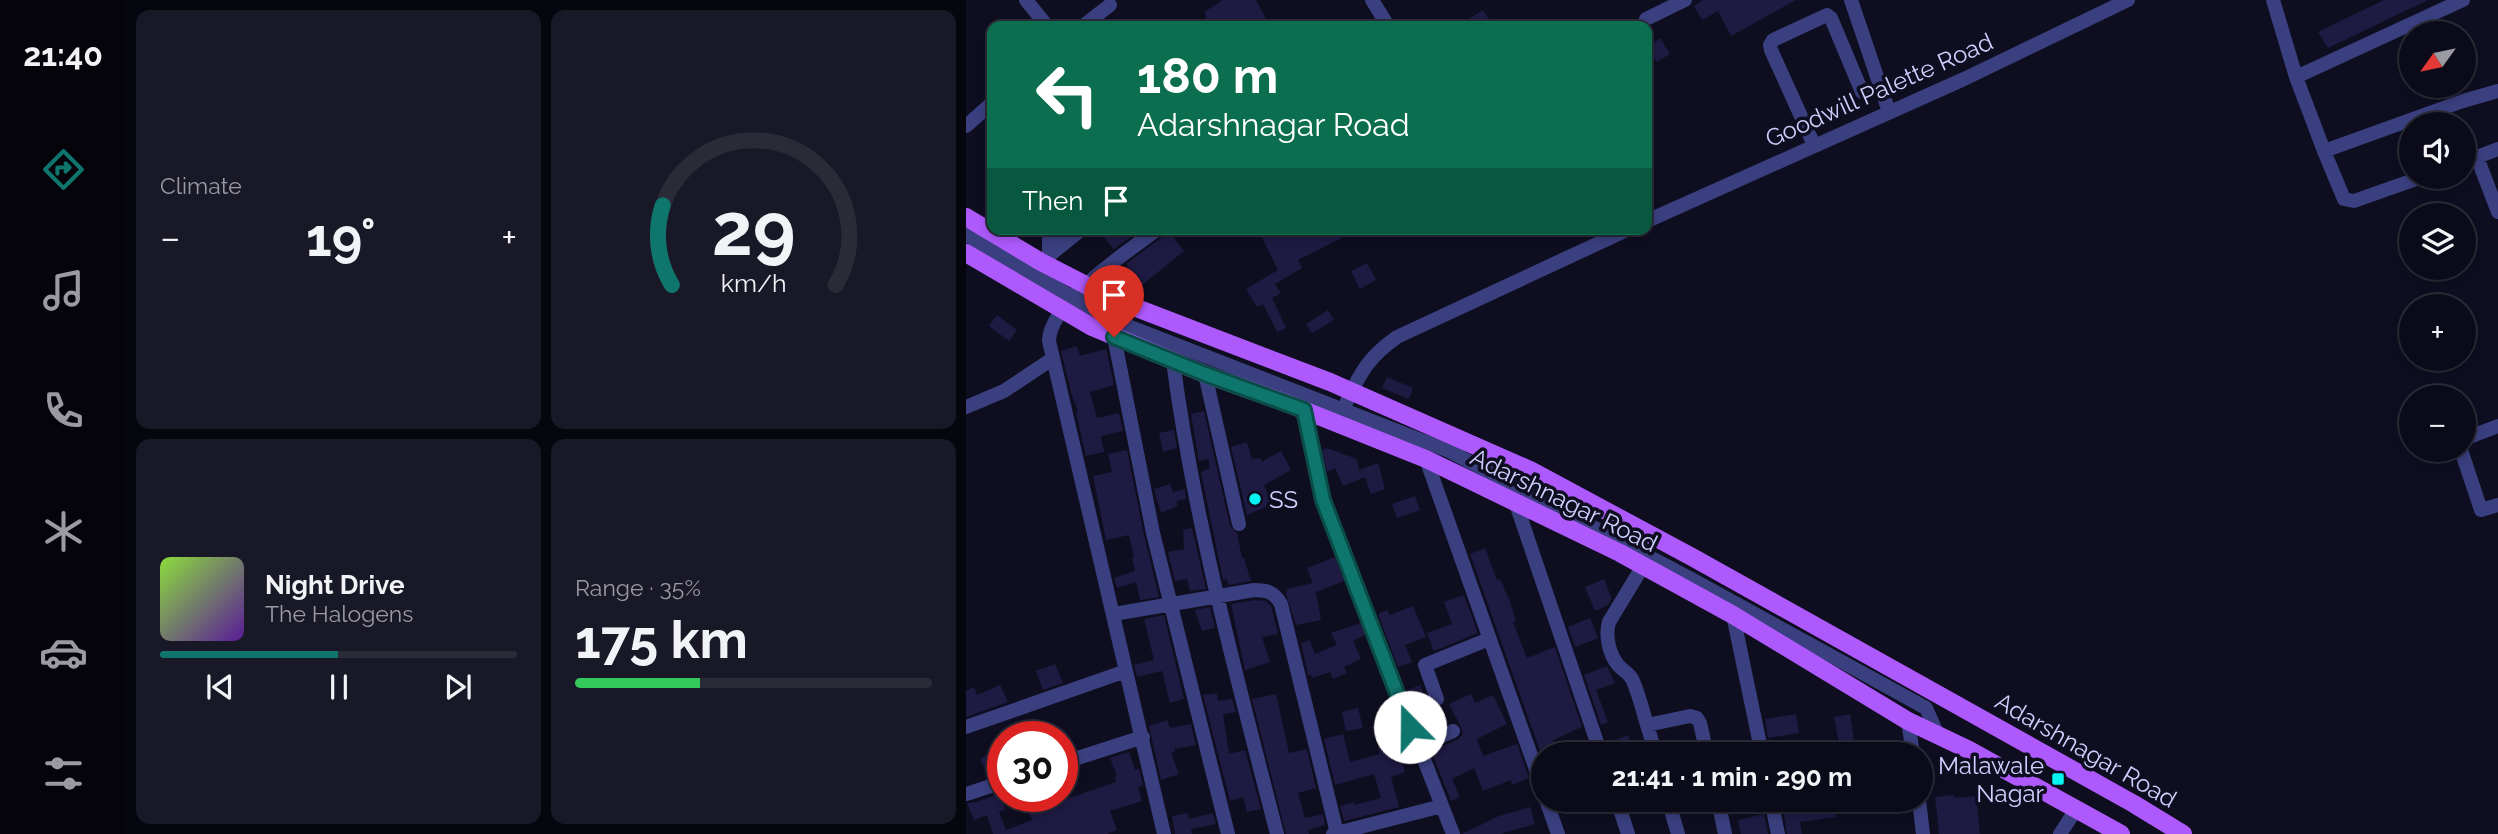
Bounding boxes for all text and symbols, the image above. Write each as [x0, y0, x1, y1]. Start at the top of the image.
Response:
north arrow [2399, 21, 2476, 98]
map controls [2399, 21, 2476, 462]
street label: Goodwill Palette Road [1761, 27, 1997, 153]
text: 21:40 [23, 36, 103, 73]
text: 180 m [1137, 47, 1278, 104]
icon: left [1022, 49, 1113, 140]
text: Adarshnagar Road [1137, 106, 1410, 143]
button: sound [2399, 112, 2476, 189]
icon: directions [39, 145, 88, 194]
text: Climate [160, 172, 242, 199]
icon: arrive [1097, 182, 1135, 220]
text: Then [1022, 186, 1083, 216]
text: 29 [712, 188, 795, 273]
button: layers [2399, 203, 2476, 280]
text: 19° [306, 207, 376, 268]
text: − [160, 215, 180, 260]
text: + [501, 215, 517, 260]
pin [1084, 265, 1144, 337]
icon: music [39, 266, 88, 315]
text: km/h [721, 268, 786, 298]
icon: arrive [1095, 276, 1133, 314]
button: + [2399, 294, 2476, 371]
button: − [2399, 385, 2476, 462]
icon: phone [39, 386, 88, 435]
street label: Adarshnagar Road [1466, 442, 1662, 558]
place label: SS [1269, 485, 1298, 514]
marker: SS [1247, 491, 1263, 507]
icon: climate [39, 507, 88, 556]
text: Night Drive [265, 570, 404, 600]
text: Range · 35% [575, 574, 701, 601]
text: The Halogens [265, 600, 413, 627]
text: 175 km [575, 609, 748, 670]
icon: car [39, 628, 88, 677]
icon: previous [201, 668, 239, 706]
icon: pause [320, 668, 358, 706]
icon: next [439, 668, 477, 706]
street label: Adarshnagar Road [1990, 686, 2182, 814]
position arrow [1373, 690, 1447, 764]
speed limit sign: 30 [987, 721, 1078, 812]
icon: filters [39, 749, 88, 798]
place label: Malawale Nagar [1938, 751, 2045, 808]
text: 21:41 · 1 min · 290 m [1612, 762, 1852, 792]
marker: Malawale Nagar [2050, 771, 2066, 787]

